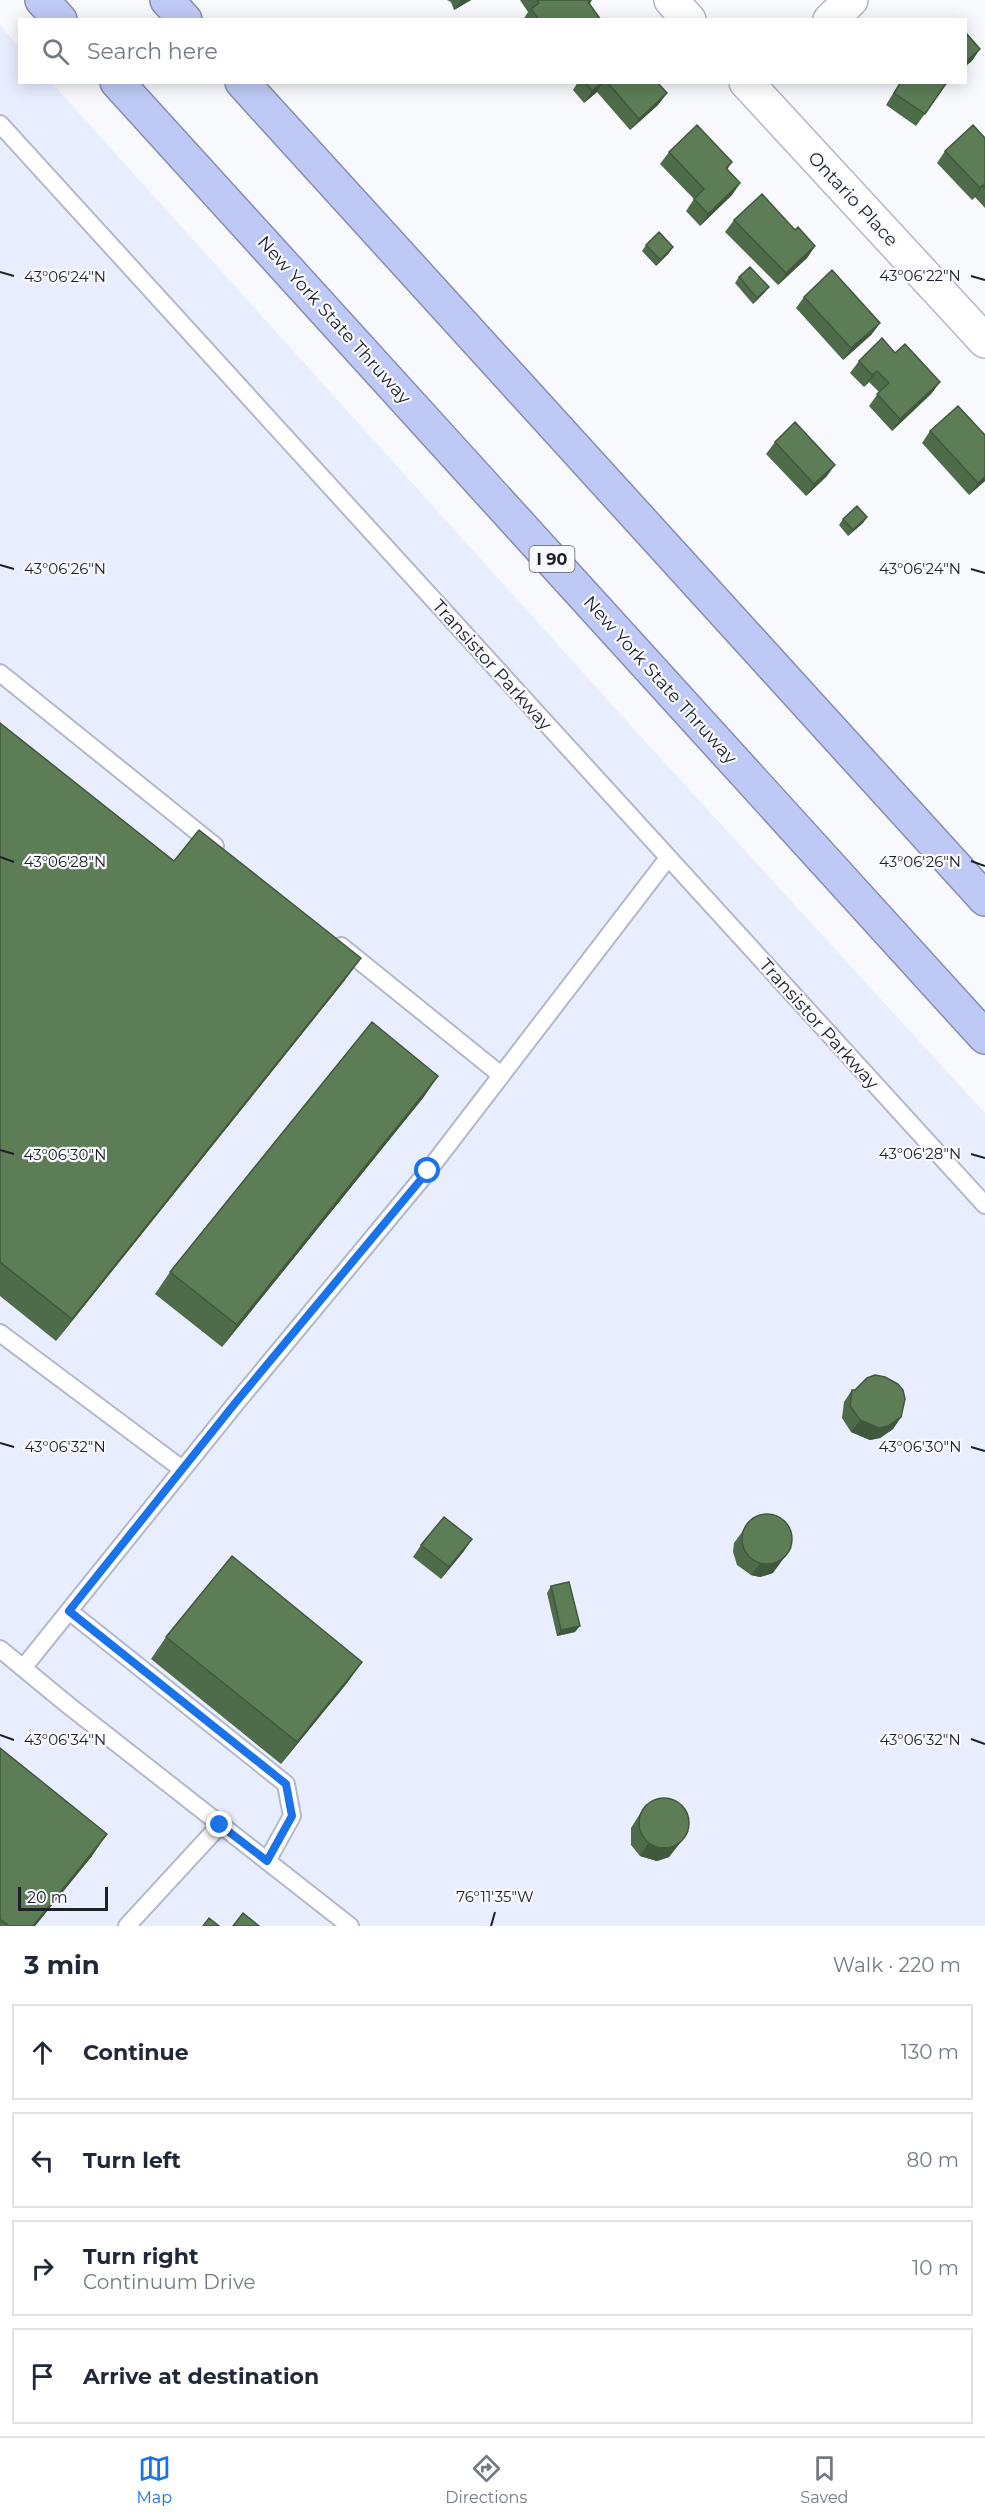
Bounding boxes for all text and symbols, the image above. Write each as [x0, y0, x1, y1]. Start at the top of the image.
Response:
search box [18, 18, 967, 84]
icon: search [39, 35, 72, 68]
text: Search here [87, 38, 218, 65]
street label: Ontario Place [803, 147, 903, 251]
street label: New York State Thruway [253, 231, 415, 409]
text: 43°06'22"N [879, 266, 961, 285]
text: 43°06'24"N [24, 267, 106, 286]
road number: I 90 [530, 546, 574, 572]
text: 43°06'26"N [24, 559, 106, 578]
text: 43°06'24"N [879, 559, 961, 578]
street label: New York State Thruway [579, 591, 741, 769]
street label: Transistor Parkway [428, 595, 557, 735]
text: 43°06'28"N [24, 852, 106, 871]
text: 43°06'26"N [879, 852, 961, 871]
street label: Transistor Parkway [755, 954, 884, 1094]
text: 43°06'28"N [879, 1144, 961, 1163]
text: 43°06'30"N [24, 1145, 106, 1164]
route start [414, 1157, 440, 1183]
text: 43°06'32"N [24, 1437, 106, 1456]
text: 43°06'30"N [879, 1437, 961, 1456]
text: 43°06'34"N [24, 1730, 106, 1749]
text: 43°06'32"N [879, 1730, 961, 1749]
route end [206, 1811, 232, 1837]
scale bar [18, 1884, 108, 1912]
text: 76°11'35"W [456, 1887, 534, 1906]
text: 20 m [27, 1888, 68, 1907]
text: 3 min [24, 1949, 100, 1981]
text: Walk · 220 m [833, 1953, 961, 1977]
icon: ahead [26, 2036, 59, 2069]
text: Continue [83, 2039, 189, 2066]
text: 130 m [901, 2040, 959, 2064]
icon: left [26, 2144, 59, 2177]
text: Turn left [83, 2147, 181, 2174]
text: 80 m [907, 2148, 959, 2172]
text: Turn right [83, 2243, 198, 2270]
icon: right [26, 2252, 59, 2285]
text: 10 m [912, 2256, 959, 2280]
text: Continuum Drive [83, 2270, 256, 2294]
icon: arrive [26, 2360, 59, 2393]
text: Arrive at destination [83, 2363, 319, 2390]
tab: Map [137, 2452, 172, 2507]
tab: Directions [445, 2452, 527, 2507]
tab: Saved [800, 2452, 848, 2507]

